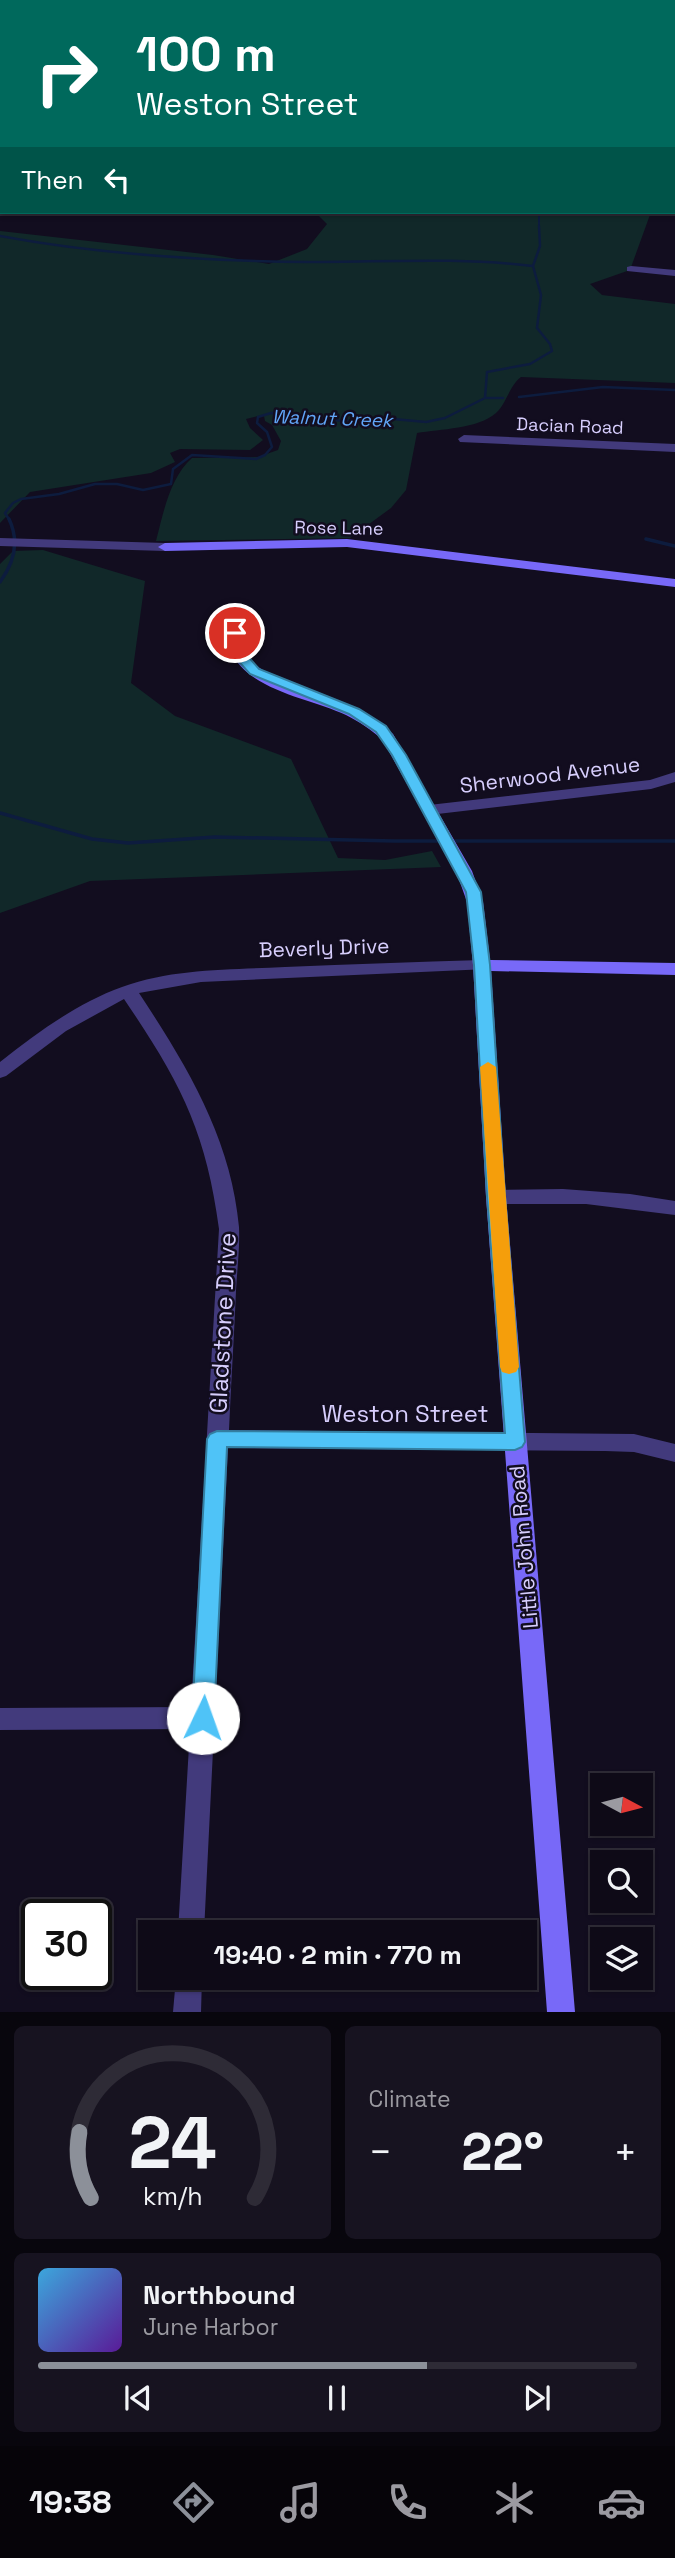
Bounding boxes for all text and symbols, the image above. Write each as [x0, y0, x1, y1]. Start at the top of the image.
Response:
text: 100 m [136, 23, 276, 85]
icon: right [21, 28, 112, 119]
text: Weston Street [136, 84, 359, 124]
icon: left [98, 161, 136, 199]
text: Then [21, 163, 84, 197]
water label: Walnut Creek [271, 404, 395, 433]
street label: Dacian Road [516, 412, 624, 439]
street label: Rose Lane [294, 515, 384, 540]
pin [205, 603, 265, 663]
icon: arrive [216, 614, 254, 652]
street label: Sherwood Avenue [458, 750, 642, 799]
street label: Beverly Drive [258, 932, 390, 963]
street label: Gladstone Drive [202, 1232, 243, 1414]
street label: Weston Street [322, 1398, 488, 1429]
street label: Little John Road [503, 1464, 544, 1630]
position arrow [166, 1681, 240, 1755]
north arrow [590, 1773, 653, 1836]
map controls [590, 1773, 653, 1990]
button: search [590, 1850, 653, 1913]
speed limit sign: 30 [21, 1899, 112, 1990]
button: layers [590, 1927, 653, 1990]
text: 19:40 · 2 min · 770 m [213, 1938, 462, 1972]
text: Climate [369, 2084, 451, 2114]
text: 24 [128, 2097, 216, 2190]
text: 22° [462, 2119, 544, 2185]
text: − [369, 2128, 392, 2176]
text: + [613, 2128, 637, 2176]
text: km/h [142, 2180, 202, 2212]
text: Northbound [143, 2278, 296, 2312]
text: June Harbor [143, 2312, 278, 2342]
icon: previous [119, 2379, 157, 2417]
icon: pause [318, 2379, 356, 2417]
icon: next [518, 2379, 556, 2417]
icon: directions [169, 2478, 218, 2527]
icon: music [276, 2478, 325, 2527]
icon: phone [383, 2478, 432, 2527]
icon: climate [490, 2478, 539, 2527]
icon: car [597, 2478, 646, 2527]
text: 19:38 [29, 2482, 111, 2522]

